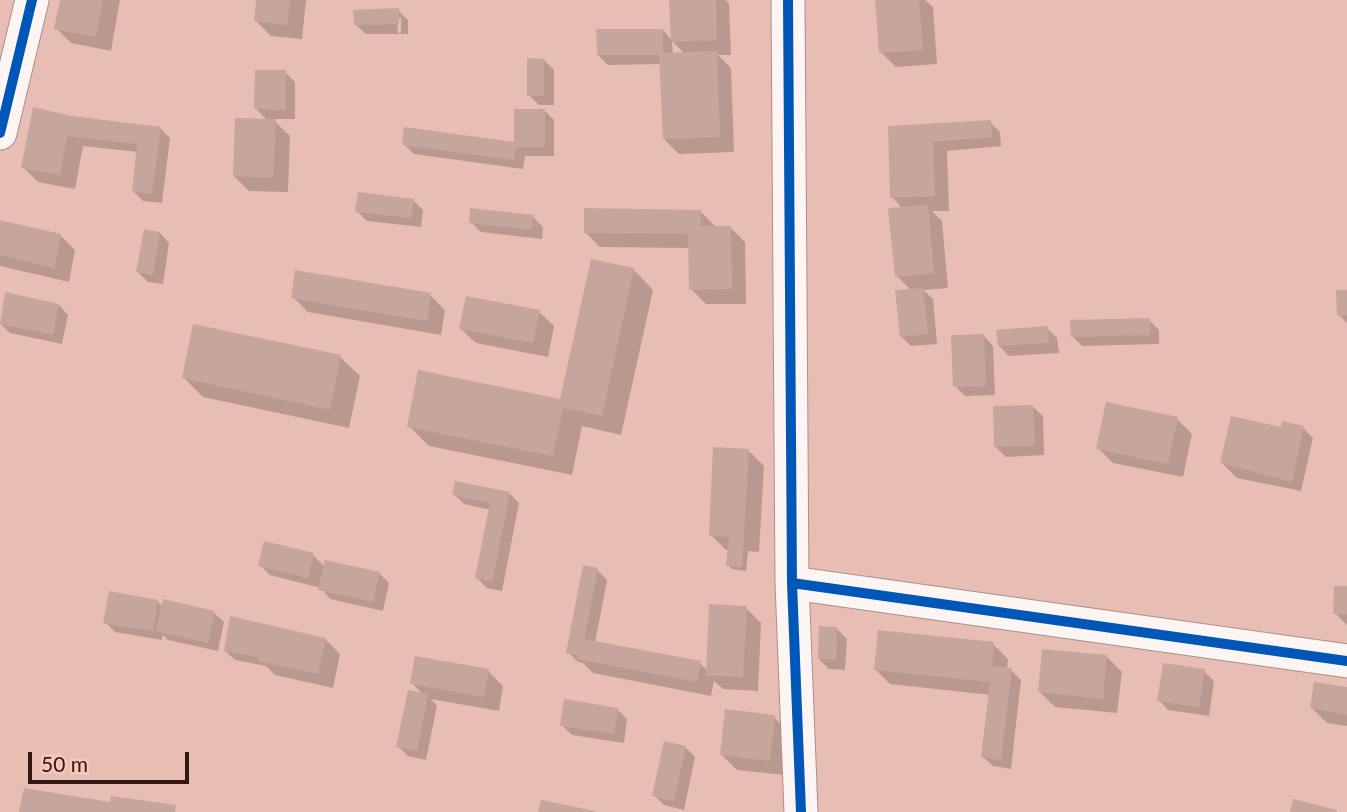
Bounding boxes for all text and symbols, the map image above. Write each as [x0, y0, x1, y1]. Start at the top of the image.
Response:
scale bar [32, 738, 192, 782]
text: 50 m [41, 751, 88, 776]

